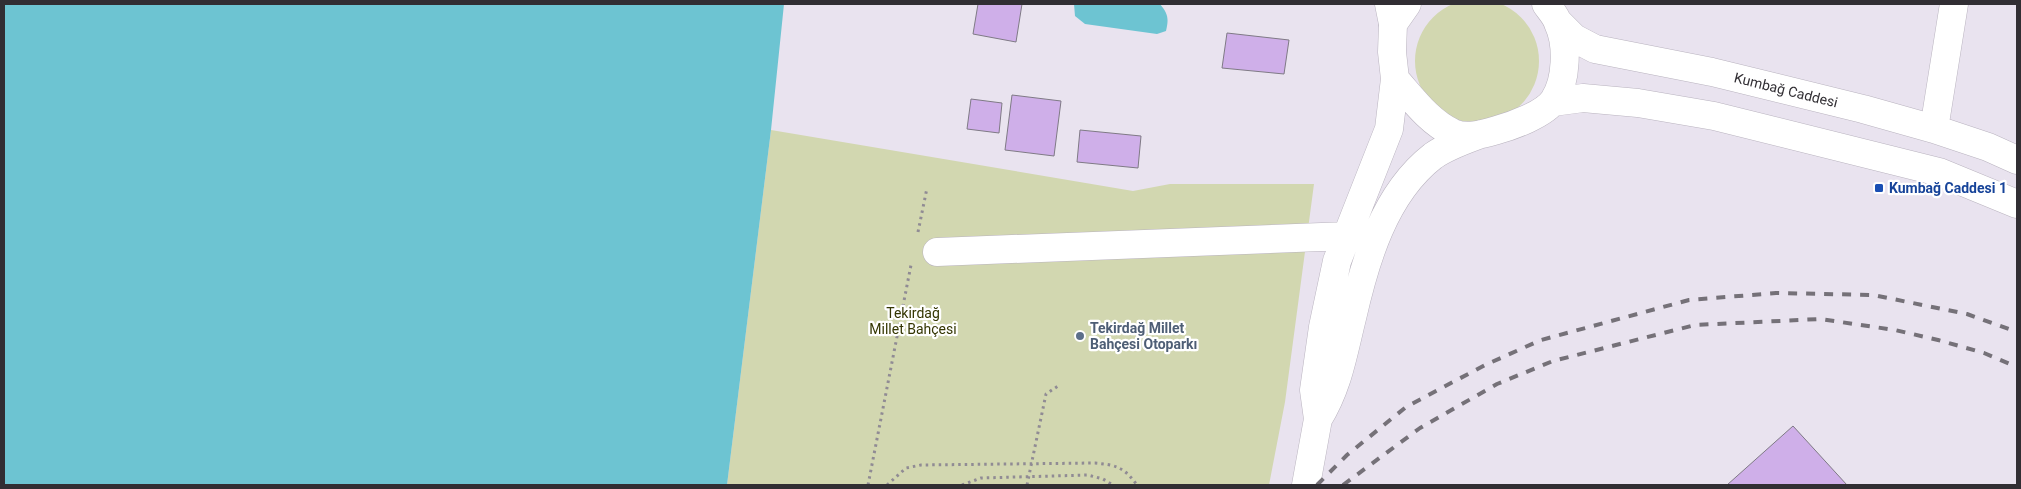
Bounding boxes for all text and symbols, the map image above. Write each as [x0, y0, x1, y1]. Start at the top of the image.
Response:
street label: Kumbağ Caddesi [1733, 69, 1839, 111]
place label: Kumbağ Caddesi 1 [1889, 180, 2007, 196]
marker: Kumbağ Caddesi 1 [1873, 182, 1885, 194]
park label: Tekirdağ Millet Bahçesi [869, 305, 957, 337]
place label: Tekirdağ Millet Bahçesi Otoparkı [1090, 320, 1197, 352]
marker: Tekirdağ Millet Bahçesi Otoparkı [1074, 330, 1086, 342]

